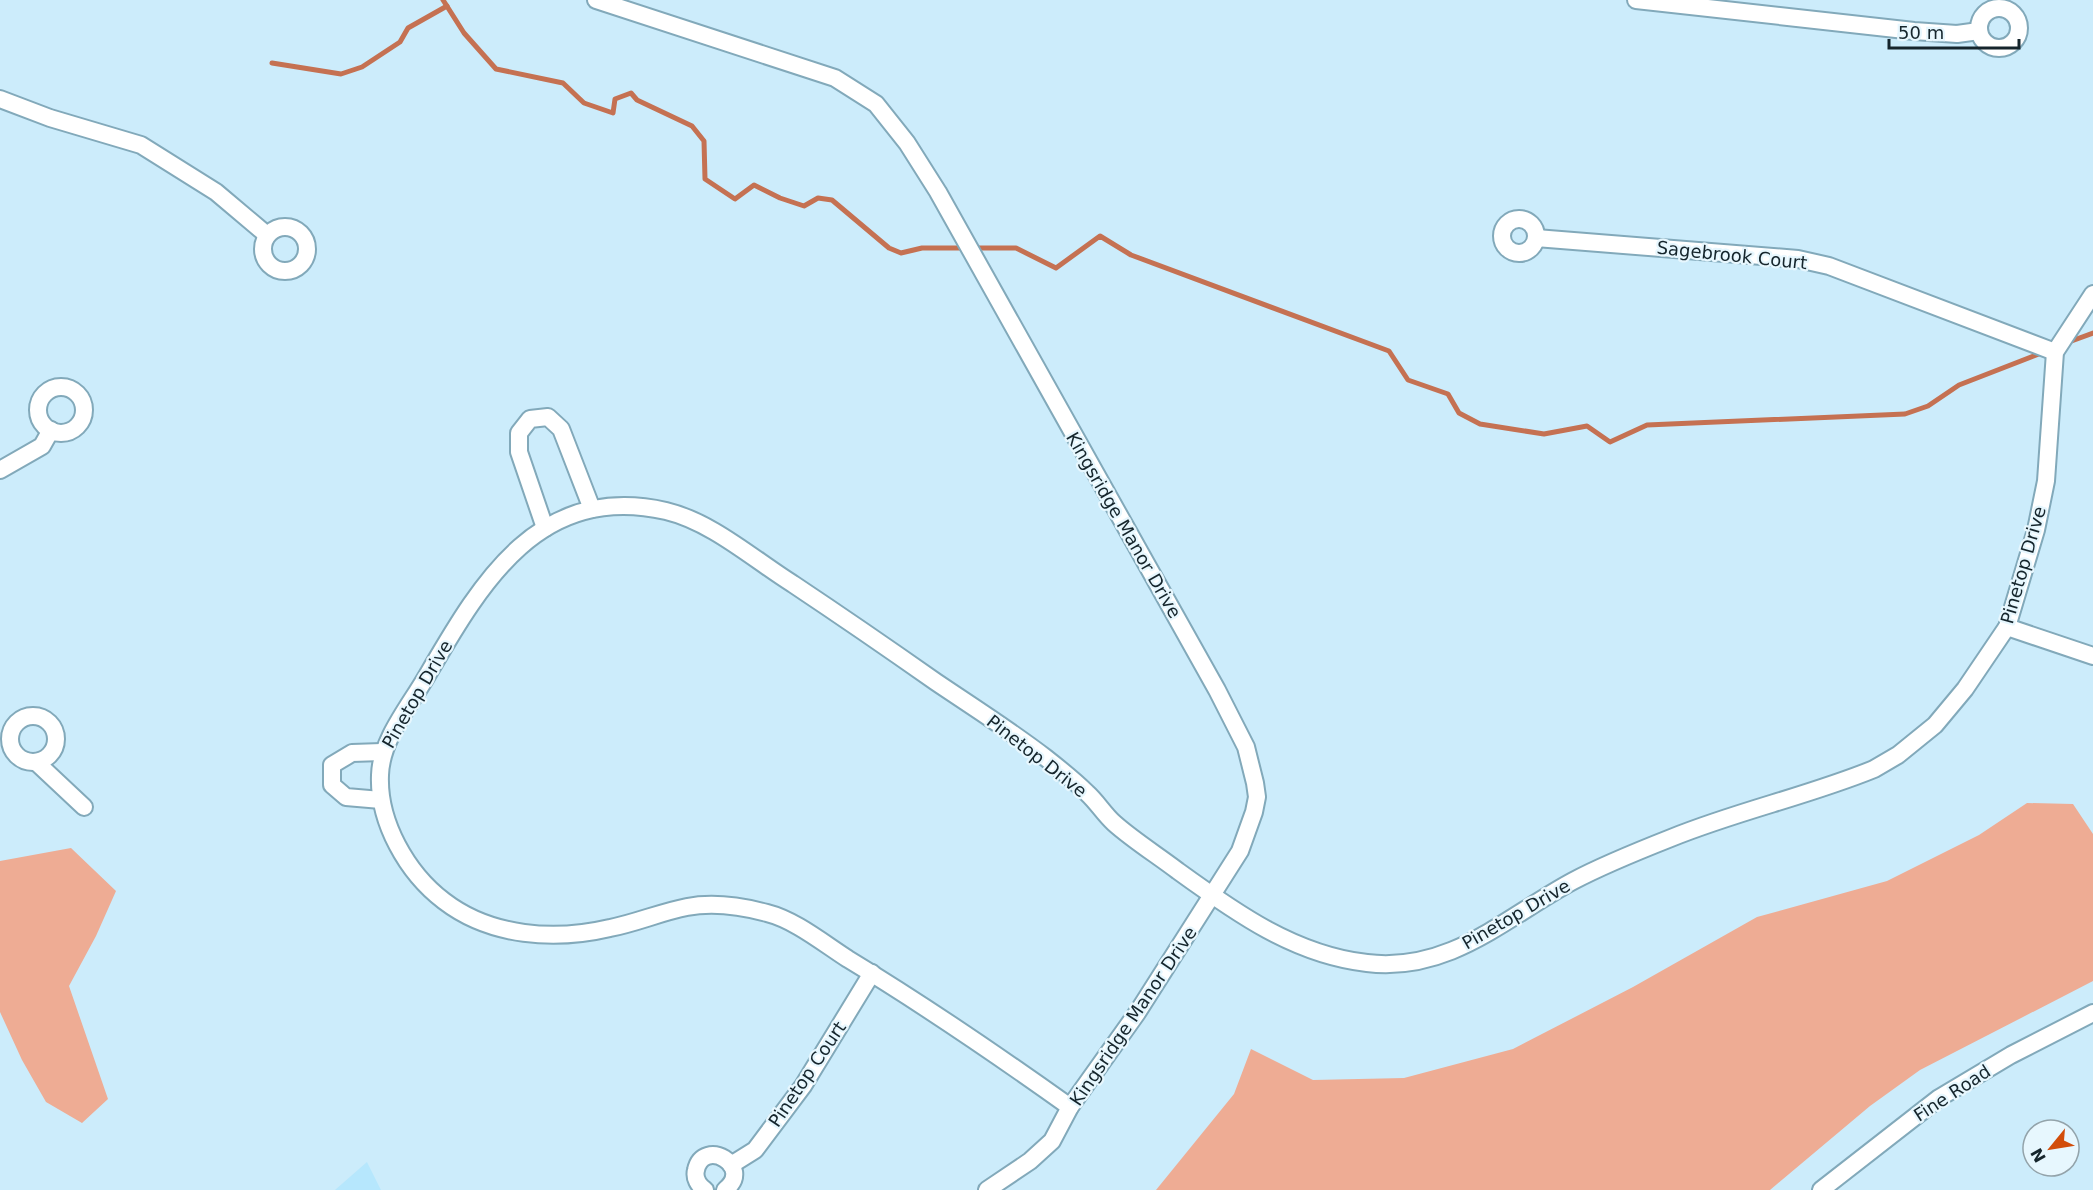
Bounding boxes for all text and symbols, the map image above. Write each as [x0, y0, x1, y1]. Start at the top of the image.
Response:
scale bar [1889, 12, 2020, 50]
text: 50 m [1898, 22, 1944, 43]
street label: Sagebrook Court [1656, 237, 1808, 273]
street label: Kingsridge Manor Drive [1062, 428, 1186, 622]
street label: Pinetop Drive [1996, 504, 2050, 626]
street label: Pinetop Drive [378, 636, 456, 752]
street label: Pinetop Drive [983, 710, 1091, 802]
street label: Pinetop Drive [1458, 875, 1574, 953]
street label: Kingsridge Manor Drive [1065, 923, 1201, 1109]
street label: Pinetop Court [764, 1017, 850, 1131]
street label: Fine Road [1910, 1060, 1994, 1126]
north arrow [2021, 1118, 2081, 1178]
text: N [2027, 1145, 2050, 1166]

